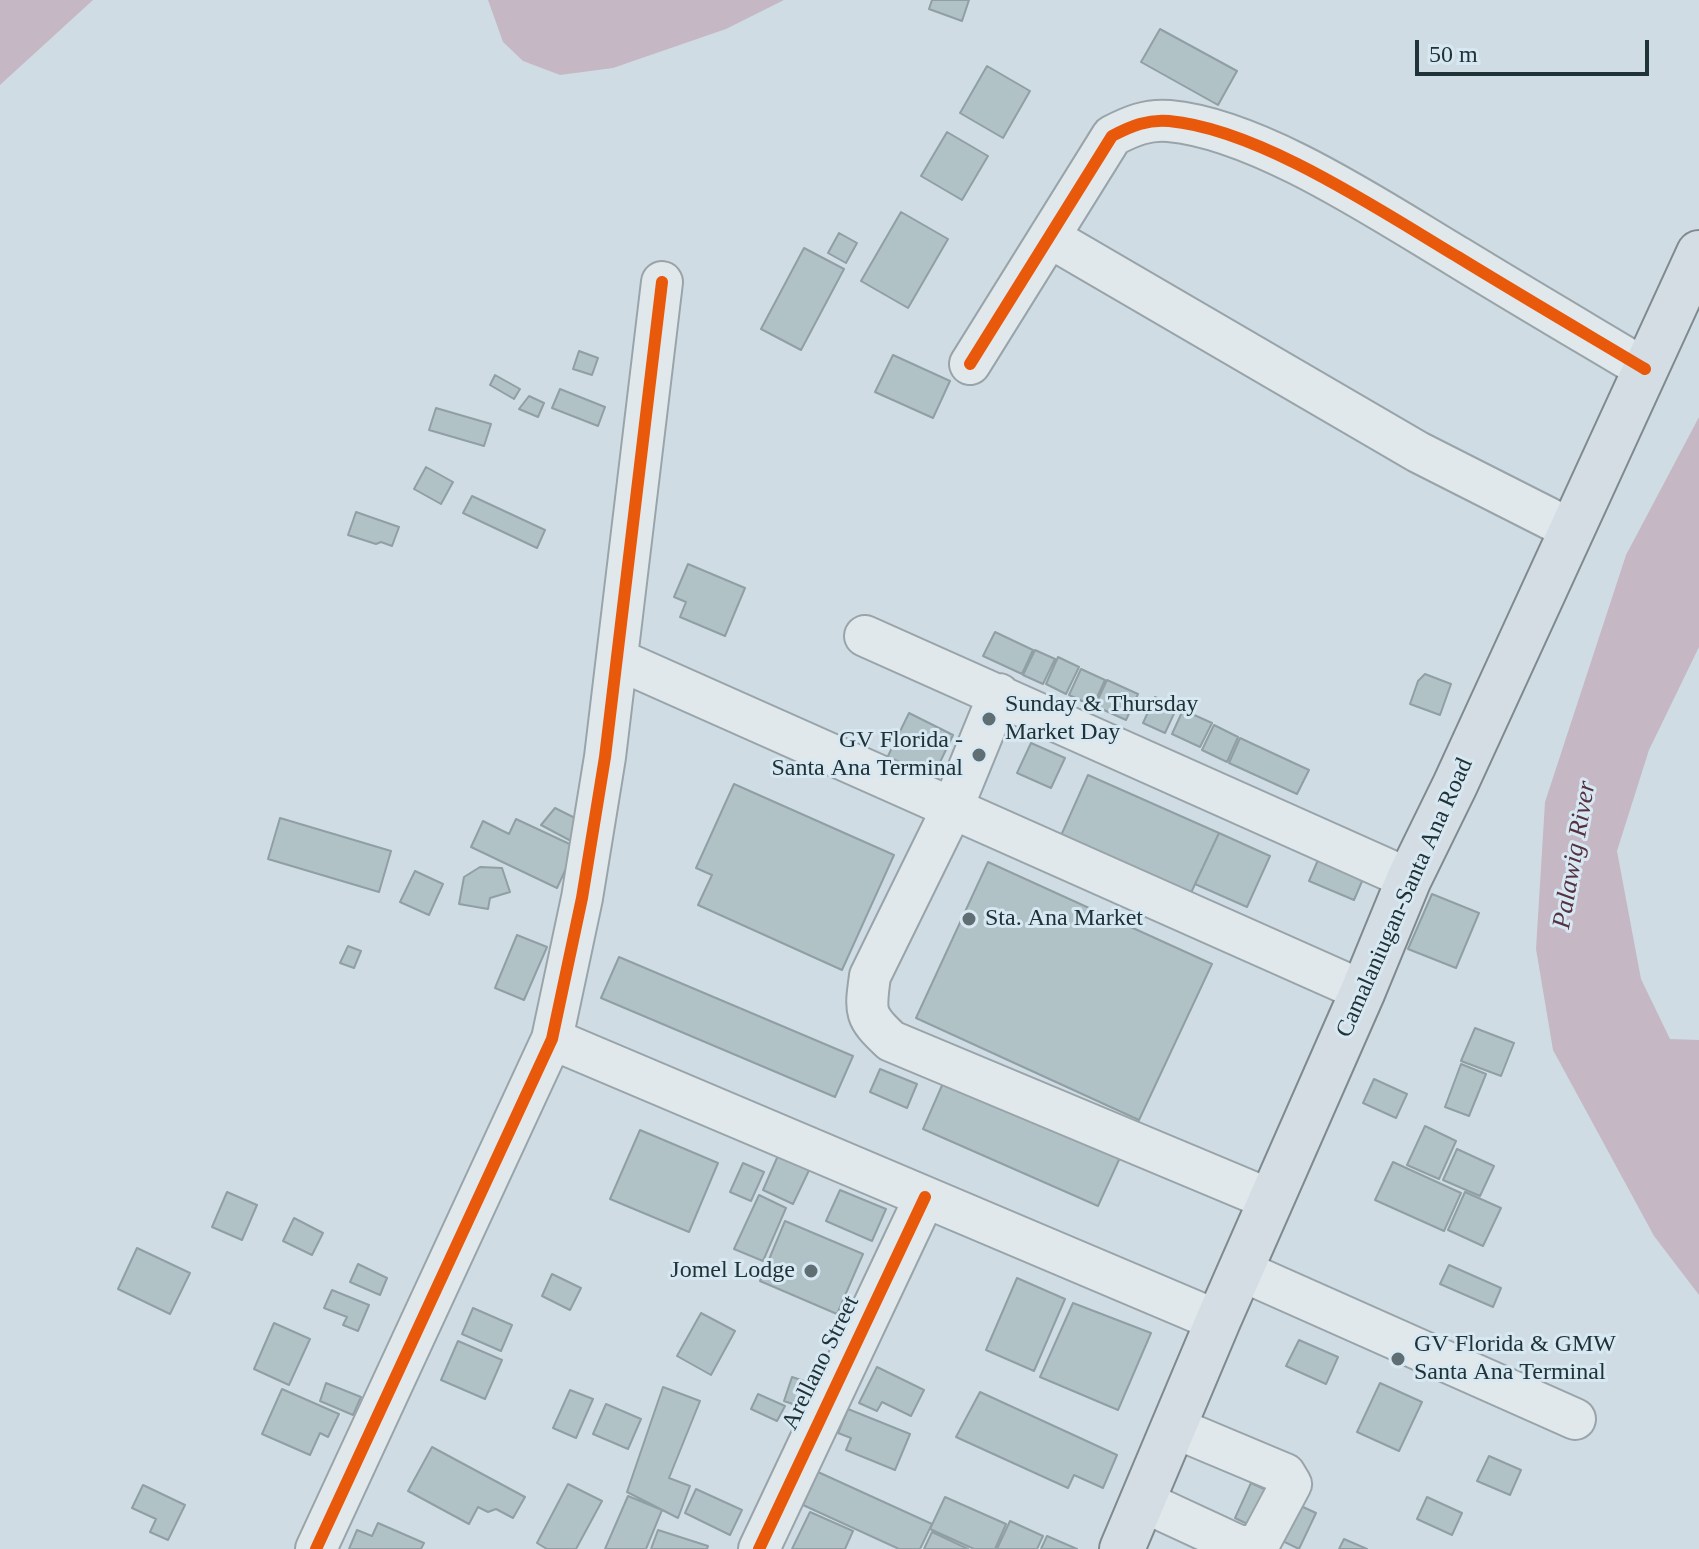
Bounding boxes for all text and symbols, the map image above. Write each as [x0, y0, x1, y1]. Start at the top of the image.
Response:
scale bar [1419, 24, 1653, 74]
text: 50 m [1429, 41, 1478, 67]
place label: Sunday & Thursday Market Day [1005, 691, 1198, 747]
marker: Sunday & Thursday Market Day [980, 710, 998, 728]
place label: GV Florida - Santa Ana Terminal [771, 727, 963, 783]
marker: GV Florida - Santa Ana Terminal [970, 746, 988, 764]
street label: Camalaniugan-Santa Ana Road [1330, 754, 1480, 1042]
water label: Palawig River [1547, 779, 1603, 931]
place label: Sta. Ana Market [985, 905, 1143, 933]
marker: Sta. Ana Market [960, 910, 978, 928]
place label: Jomel Lodge [670, 1257, 795, 1285]
marker: Jomel Lodge [802, 1262, 820, 1280]
street label: Arellano Street [776, 1291, 866, 1435]
place label: GV Florida & GMW Santa Ana Terminal [1414, 1331, 1616, 1387]
marker: GV Florida & GMW Santa Ana Terminal [1389, 1350, 1407, 1368]

